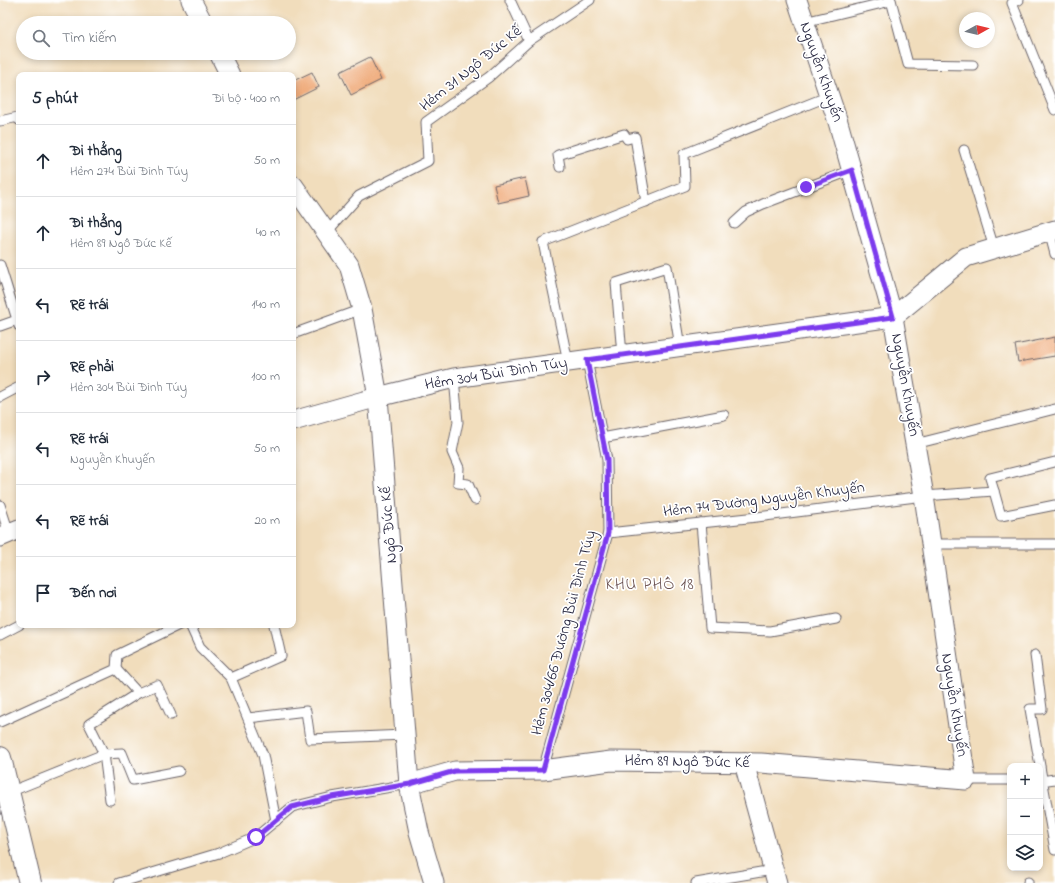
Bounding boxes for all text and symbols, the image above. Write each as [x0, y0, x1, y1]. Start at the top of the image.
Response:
north arrow [959, 12, 995, 48]
search box [16, 16, 296, 60]
street label: Hẻm 31 Ngô Đức Kế [415, 19, 529, 118]
street label: Nguyễn Khuyến [793, 19, 849, 125]
icon: search [30, 27, 52, 49]
text: Tìm kiếm [62, 27, 116, 49]
text: 5 phút [32, 86, 78, 111]
text: Đi bộ · 400 m [212, 89, 280, 108]
text: Đi thẳng [70, 140, 122, 162]
icon: ahead [32, 150, 54, 172]
text: 50 m [254, 151, 280, 170]
text: Hẻm 274 Bùi Đình Túy [70, 162, 188, 181]
route end [797, 178, 815, 196]
text: Đi thẳng [70, 212, 122, 234]
icon: ahead [32, 222, 54, 244]
text: 40 m [256, 223, 280, 242]
text: Hẻm 89 Ngô Đức Kế [70, 234, 171, 253]
icon: left [32, 294, 54, 316]
text: Rẽ trái [70, 294, 109, 316]
text: 140 m [252, 295, 280, 314]
street label: Nguyễn Khuyến [884, 331, 926, 439]
street label: Hẻm 304 Bùi Đình Túy [423, 351, 569, 397]
text: Rẽ phải [70, 356, 114, 378]
icon: right [32, 366, 54, 388]
text: 100 m [251, 367, 280, 386]
text: Hẻm 304 Bùi Đình Túy [70, 378, 187, 397]
text: Rẽ trái [70, 428, 109, 450]
icon: left [32, 438, 54, 460]
text: 50 m [254, 439, 280, 458]
text: Nguyễn Khuyến [70, 450, 155, 469]
street label: Hẻm 74 Đường Nguyễn Khuyến [662, 476, 866, 524]
street label: Ngô Đức Kế [374, 484, 404, 565]
icon: left [32, 510, 54, 532]
text: Rẽ trái [70, 510, 109, 532]
text: 20 m [255, 511, 280, 530]
street label: Hẻm 304/66 Đường Bùi Đình Túy [525, 528, 603, 738]
district label: KHU PHỐ 18 [605, 572, 695, 597]
icon: arrive [32, 582, 54, 604]
text: Đến nơi [70, 582, 117, 604]
street label: Nguyễn Khuyến [934, 652, 974, 759]
street label: Hẻm 89 Ngô Đức Kế [624, 749, 751, 775]
map controls [1007, 763, 1043, 871]
button: + [1007, 763, 1043, 799]
button: − [1007, 799, 1043, 835]
route start [247, 828, 265, 846]
button: layers [1007, 835, 1043, 871]

